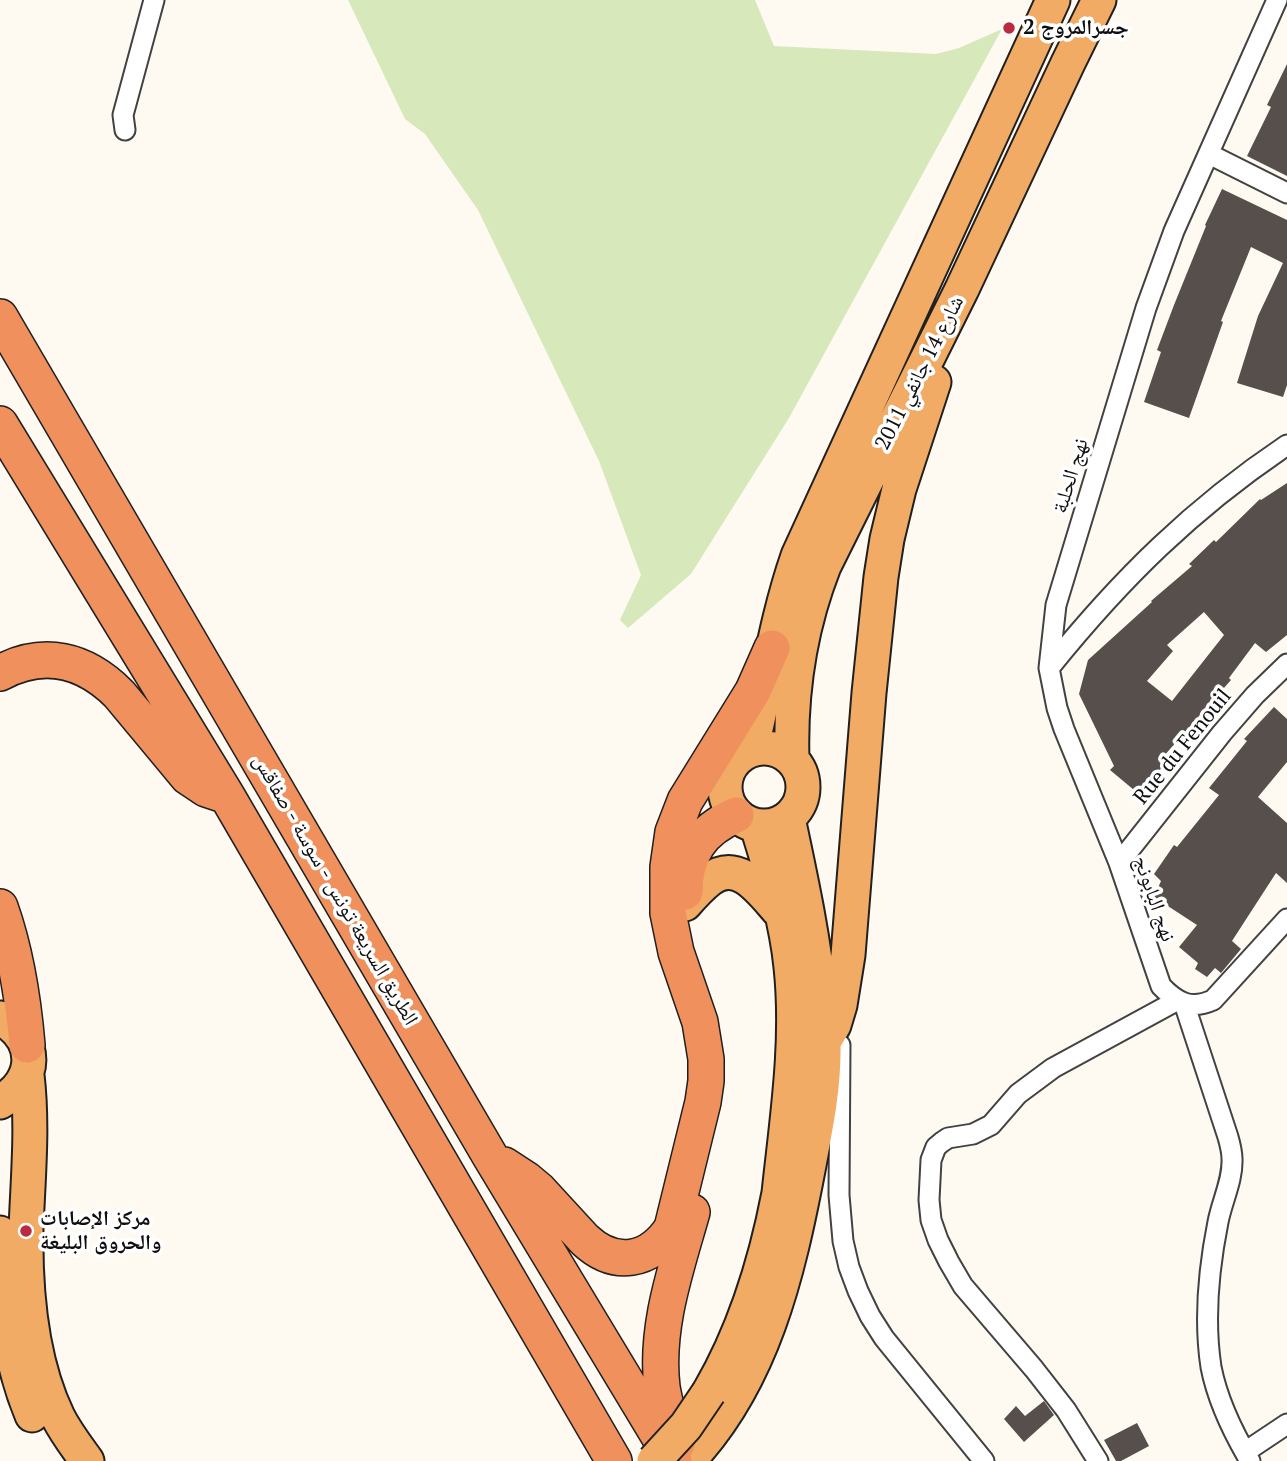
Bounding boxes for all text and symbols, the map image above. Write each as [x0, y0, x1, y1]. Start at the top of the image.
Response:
place label: جسرالمروج 2 [1023, 15, 1129, 41]
marker: جسرالمروج 2 [1001, 20, 1017, 36]
street label: شارع 14 جانفي 2011 [870, 292, 970, 454]
street label: نهج الحلبة [1048, 435, 1094, 517]
street label: Rue du Fenouil [1129, 684, 1237, 810]
street label: الطريق السريعة تونس - سوسة - صفاقس [247, 750, 423, 1030]
street label: نهج البابونج [1128, 853, 1180, 945]
place label: مركز الإصابات والحروق البليغة [40, 1206, 161, 1256]
marker: مركز الإصابات والحروق البليغة [18, 1223, 34, 1239]

